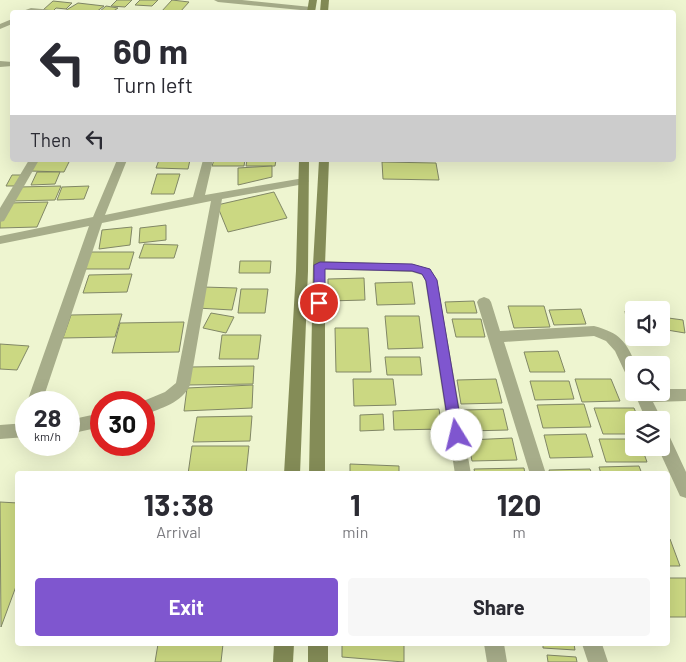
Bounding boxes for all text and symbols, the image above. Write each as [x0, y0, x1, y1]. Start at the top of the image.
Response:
text: 60 m [113, 29, 188, 71]
icon: left [30, 30, 95, 95]
text: Turn left [113, 71, 193, 97]
icon: left [81, 125, 109, 153]
text: Then [30, 128, 71, 151]
pin [298, 282, 340, 324]
icon: arrive [305, 289, 333, 317]
map controls [625, 301, 670, 456]
button: sound [625, 301, 670, 346]
button: search [625, 356, 670, 401]
speed limit sign: 30 [90, 391, 155, 456]
text: 28 [34, 402, 61, 432]
position arrow [430, 408, 482, 460]
button: layers [625, 411, 670, 456]
text: km/h [34, 429, 61, 443]
text: 13:38 [144, 486, 214, 522]
text: 1 [350, 486, 361, 522]
text: 120 [497, 486, 541, 522]
text: Arrival [156, 522, 201, 541]
text: min [342, 522, 368, 541]
text: m [512, 522, 526, 541]
button: Exit [35, 578, 338, 636]
button: Share [348, 578, 650, 636]

